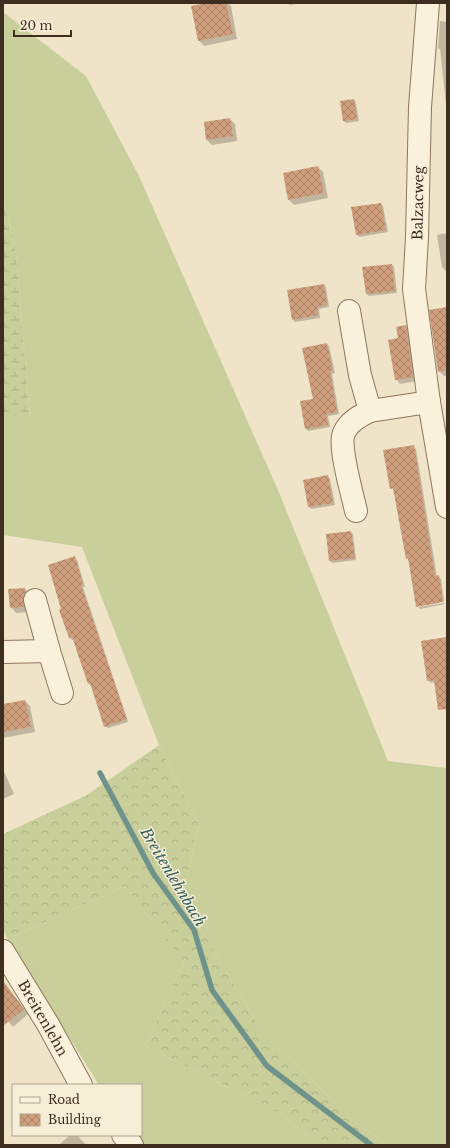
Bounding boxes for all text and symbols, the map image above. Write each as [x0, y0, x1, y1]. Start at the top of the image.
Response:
scale bar [14, 12, 71, 38]
text: 20 m [20, 18, 52, 33]
street label: Balzacweg [408, 165, 428, 240]
water label: Breitenlehnbach [136, 823, 211, 930]
street label: Breitenlehn [14, 977, 72, 1060]
legend [12, 1084, 142, 1136]
text: Road [48, 1092, 80, 1107]
text: Building [48, 1112, 102, 1127]

